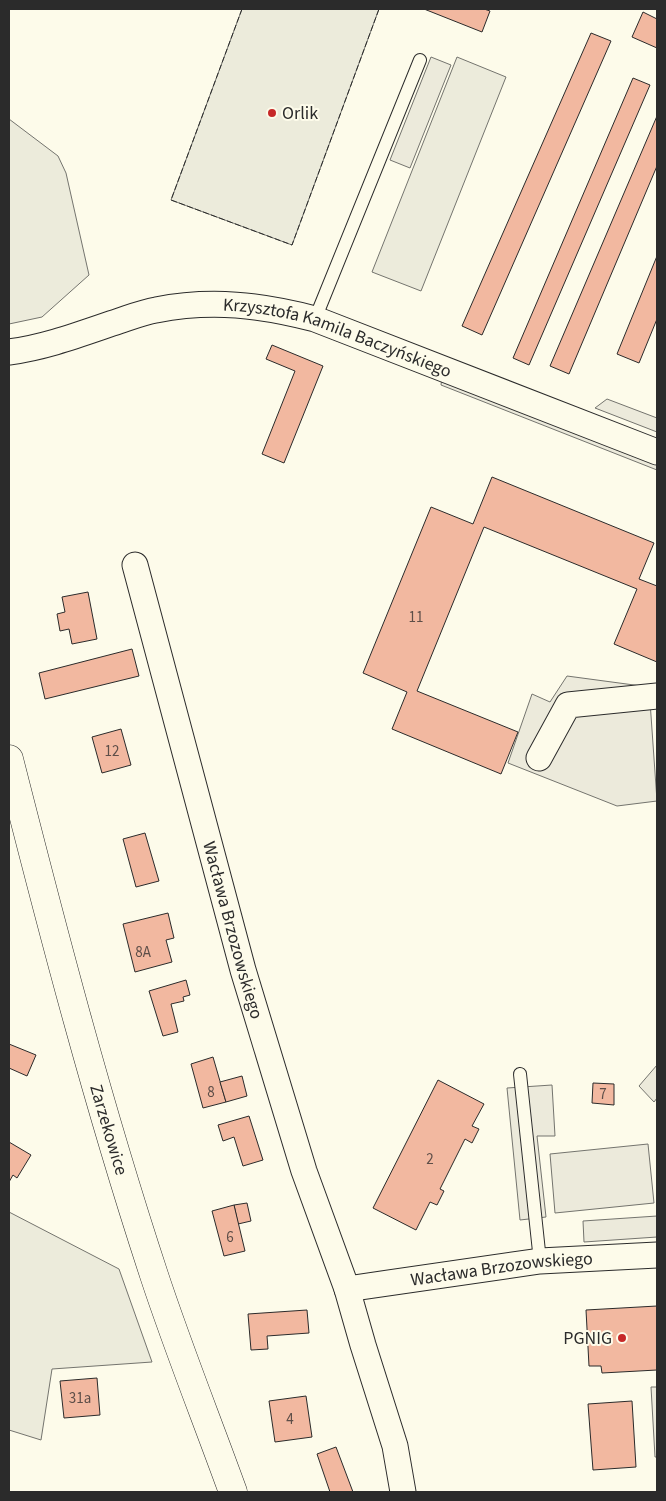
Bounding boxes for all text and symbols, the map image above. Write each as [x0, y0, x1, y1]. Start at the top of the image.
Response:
place label: Orlik [282, 101, 318, 126]
marker: Orlik [266, 107, 278, 119]
street label: Krzysztofa Kamila Baczyńskiego [222, 292, 455, 384]
house number: 11 [409, 607, 423, 628]
house number: 12 [105, 741, 119, 762]
street label: Wacława Brzozowskiego [196, 839, 269, 1022]
house number: 8A [135, 942, 152, 963]
street label: Zarzekowice [83, 1082, 134, 1178]
house number: 8 [207, 1082, 215, 1103]
house number: 7 [599, 1084, 607, 1105]
house number: 2 [426, 1149, 434, 1170]
house number: 6 [226, 1227, 234, 1248]
street label: Wacława Brzozowskiego [409, 1246, 593, 1293]
place label: PGNIG [563, 1326, 612, 1351]
marker: PGNIG [616, 1332, 628, 1344]
house number: 31a [69, 1388, 91, 1409]
house number: 4 [286, 1409, 294, 1430]

